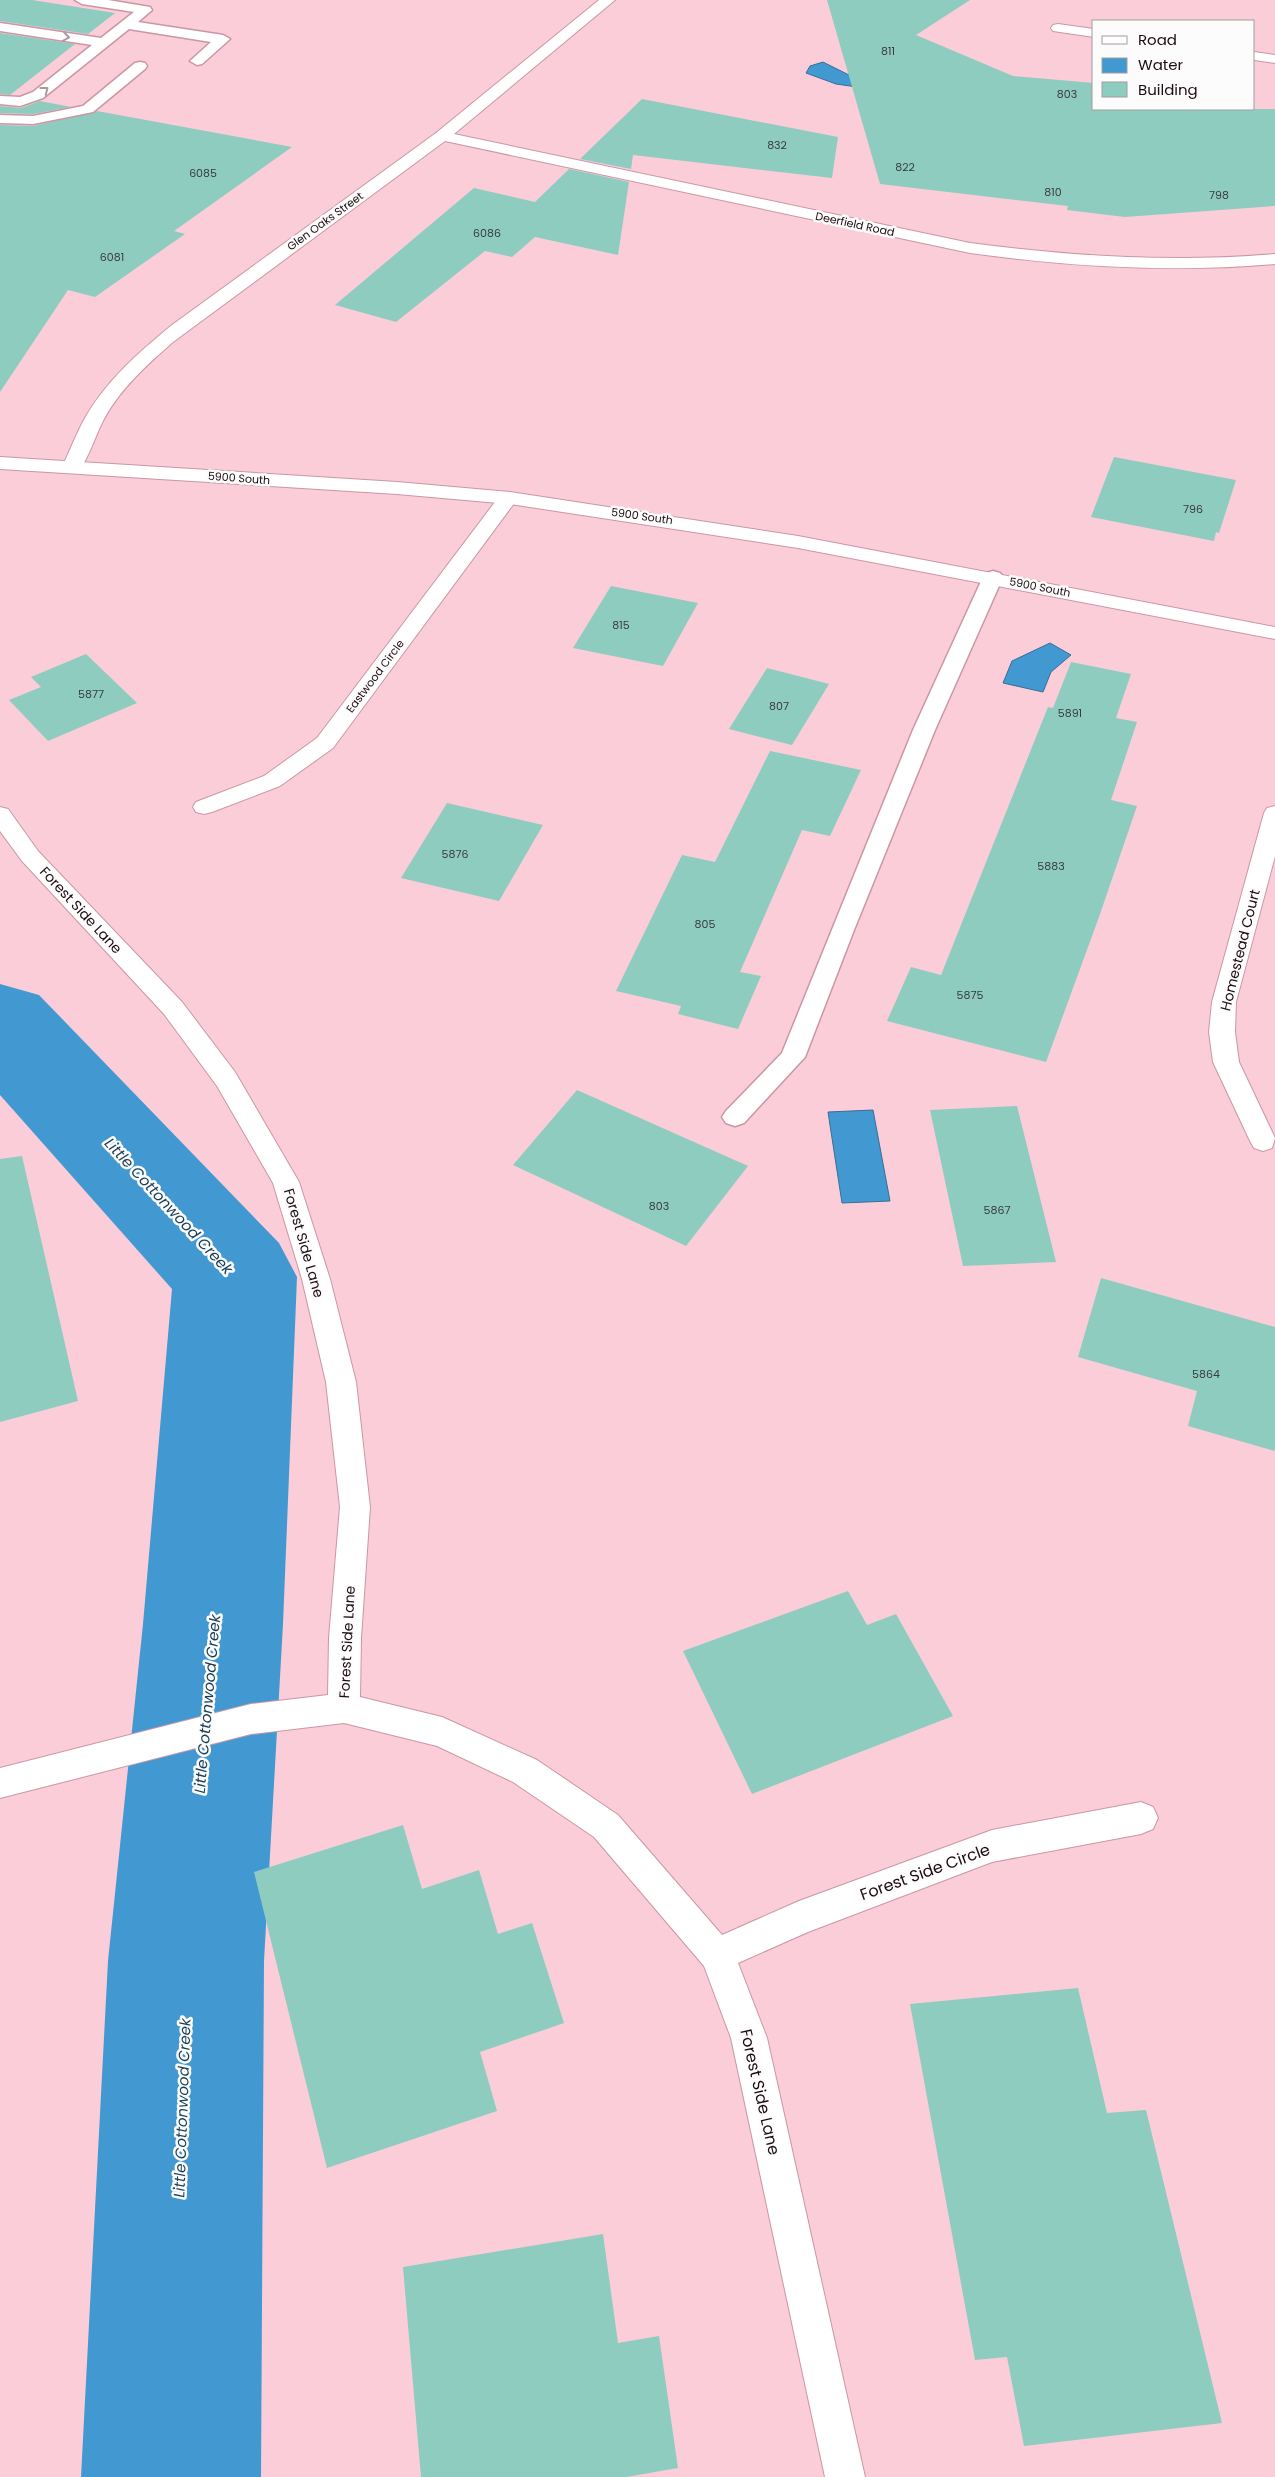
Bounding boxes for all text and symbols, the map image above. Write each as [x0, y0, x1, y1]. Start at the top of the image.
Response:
legend [1092, 20, 1255, 110]
text: Road [1138, 29, 1177, 50]
one-way arrow [61, 31, 70, 41]
house number: 811 [881, 43, 895, 59]
text: Water [1138, 54, 1184, 75]
text: Building [1138, 79, 1198, 100]
house number: 803 [1057, 86, 1077, 102]
one-way arrow [39, 87, 49, 96]
house number: 832 [767, 137, 787, 153]
house number: 822 [895, 159, 915, 175]
house number: 6085 [189, 165, 217, 181]
house number: 810 [1044, 184, 1062, 200]
house number: 798 [1209, 187, 1229, 203]
street label: Glen Oaks Street [284, 188, 366, 254]
street label: Deerfield Road [814, 208, 896, 240]
house number: 6086 [473, 225, 501, 241]
house number: 6081 [100, 249, 124, 265]
street label: 5900 South [207, 468, 271, 488]
house number: 796 [1183, 501, 1203, 517]
street label: 5900 South [610, 504, 674, 528]
street label: 5900 South [1008, 573, 1072, 601]
house number: 815 [612, 617, 630, 633]
street label: Eastwood Circle [342, 636, 408, 716]
house number: 5877 [78, 686, 104, 702]
house number: 807 [769, 698, 789, 714]
house number: 5891 [1058, 705, 1082, 721]
house number: 5876 [442, 846, 468, 862]
house number: 5883 [1037, 858, 1065, 874]
street label: Forest Side Lane [35, 862, 127, 958]
street label: Homestead Court [1215, 887, 1265, 1013]
house number: 805 [695, 916, 715, 932]
house number: 5875 [957, 987, 983, 1003]
water label: Little Cottonwood Creek [100, 1133, 239, 1280]
street label: Forest Side Lane [279, 1186, 329, 1300]
house number: 803 [649, 1198, 669, 1214]
house number: 5867 [984, 1202, 1010, 1218]
house number: 5864 [1192, 1366, 1220, 1382]
street label: Forest Side Lane [334, 1585, 360, 1699]
water label: Little Cottonwood Creek [189, 1612, 225, 1794]
street label: Forest Side Circle [857, 1838, 993, 1906]
water label: Little Cottonwood Creek [168, 2017, 196, 2198]
street label: Forest Side Lane [734, 2027, 786, 2157]

